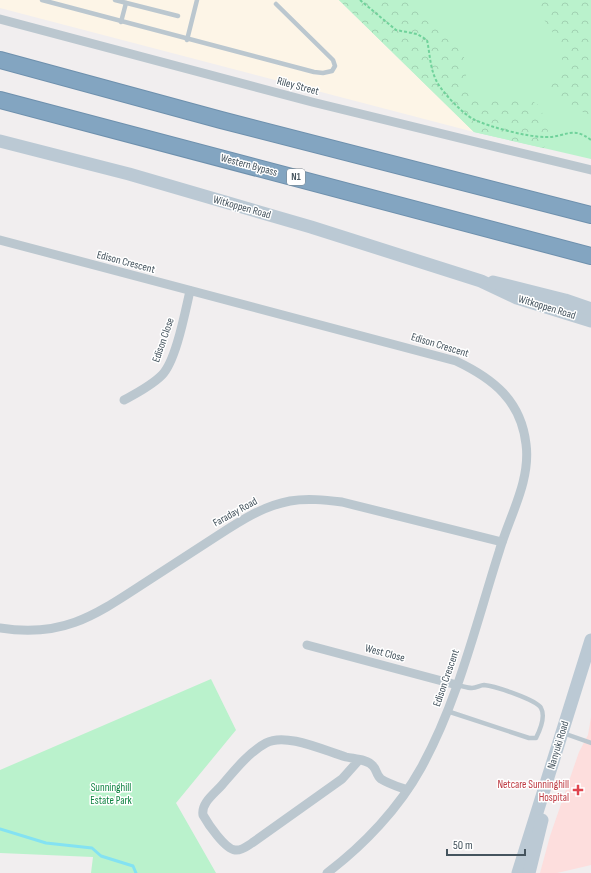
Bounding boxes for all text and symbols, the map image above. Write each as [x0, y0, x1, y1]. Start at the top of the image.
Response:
street label: Riley Street [276, 74, 321, 98]
street label: Western Bypass [219, 151, 279, 179]
road number: N1 [287, 169, 305, 185]
street label: Witkoppen Road [212, 193, 273, 222]
street label: Edison Crescent [96, 248, 157, 276]
street label: Witkoppen Road [517, 292, 578, 322]
street label: Edison Close [149, 316, 177, 364]
street label: Edison Crescent [410, 330, 471, 360]
street label: Faraday Road [211, 494, 260, 529]
street label: West Close [364, 641, 406, 665]
street label: Edison Crescent [430, 647, 462, 708]
street label: Nanyuki Road [545, 719, 572, 771]
place label: Netcare Sunninghill Hospital [497, 778, 569, 804]
park label: Sunninghill Estate Park [90, 781, 133, 807]
marker: Netcare Sunninghill Hospital [572, 784, 584, 796]
scale bar [447, 831, 525, 857]
text: 50 m [453, 838, 473, 853]

